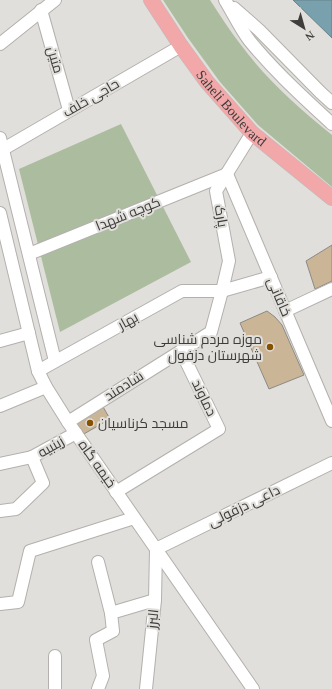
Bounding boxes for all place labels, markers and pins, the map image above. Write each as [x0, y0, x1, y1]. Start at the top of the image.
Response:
place label: موزه مردم شناسی شهرستان دزفول [154, 332, 262, 364]
marker: موزه مردم شناسی شهرستان دزفول [265, 342, 275, 352]
place label: مسجد کرناسیان [98, 416, 188, 431]
marker: مسجد کرناسیان [85, 418, 95, 428]

